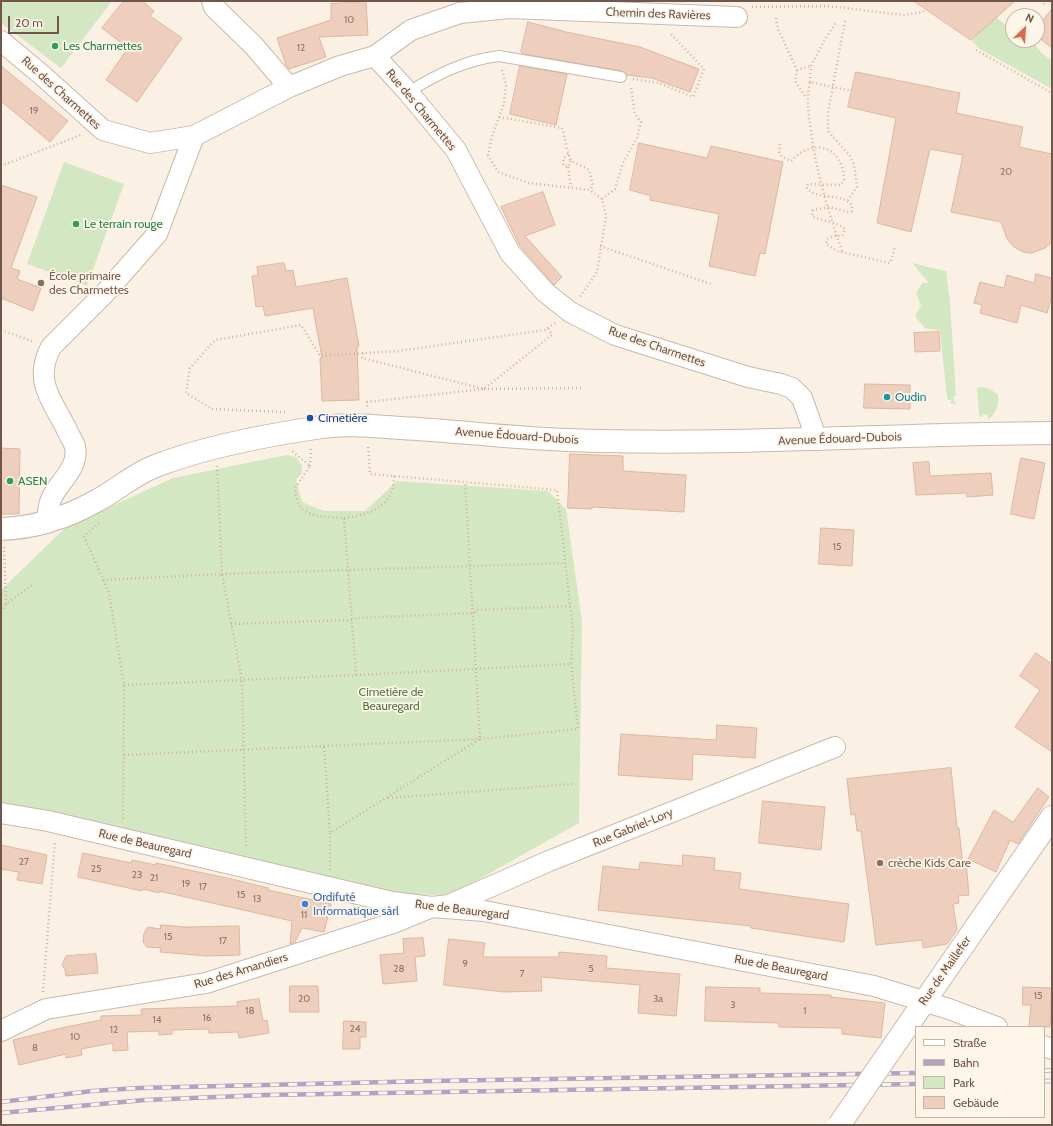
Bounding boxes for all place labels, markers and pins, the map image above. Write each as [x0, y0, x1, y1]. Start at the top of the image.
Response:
place label: Les Charmettes [63, 39, 142, 53]
marker: Les Charmettes [50, 41, 60, 51]
place label: Le terrain rouge [84, 217, 163, 231]
marker: Le terrain rouge [71, 219, 81, 229]
place label: École primaire des Charmettes [49, 269, 129, 297]
marker: École primaire des Charmettes [36, 278, 46, 288]
place label: Oudin [895, 390, 926, 404]
marker: Oudin [882, 392, 892, 402]
place label: Cimetière [318, 411, 367, 425]
marker: Cimetière [305, 413, 315, 423]
place label: ASEN [18, 474, 47, 488]
marker: ASEN [5, 476, 15, 486]
place label: crèche Kids Care [888, 856, 971, 870]
marker: crèche Kids Care [875, 858, 885, 868]
place label: Ordifuté Informatique sàrl [313, 890, 399, 918]
marker: Ordifuté Informatique sàrl [300, 899, 310, 909]

